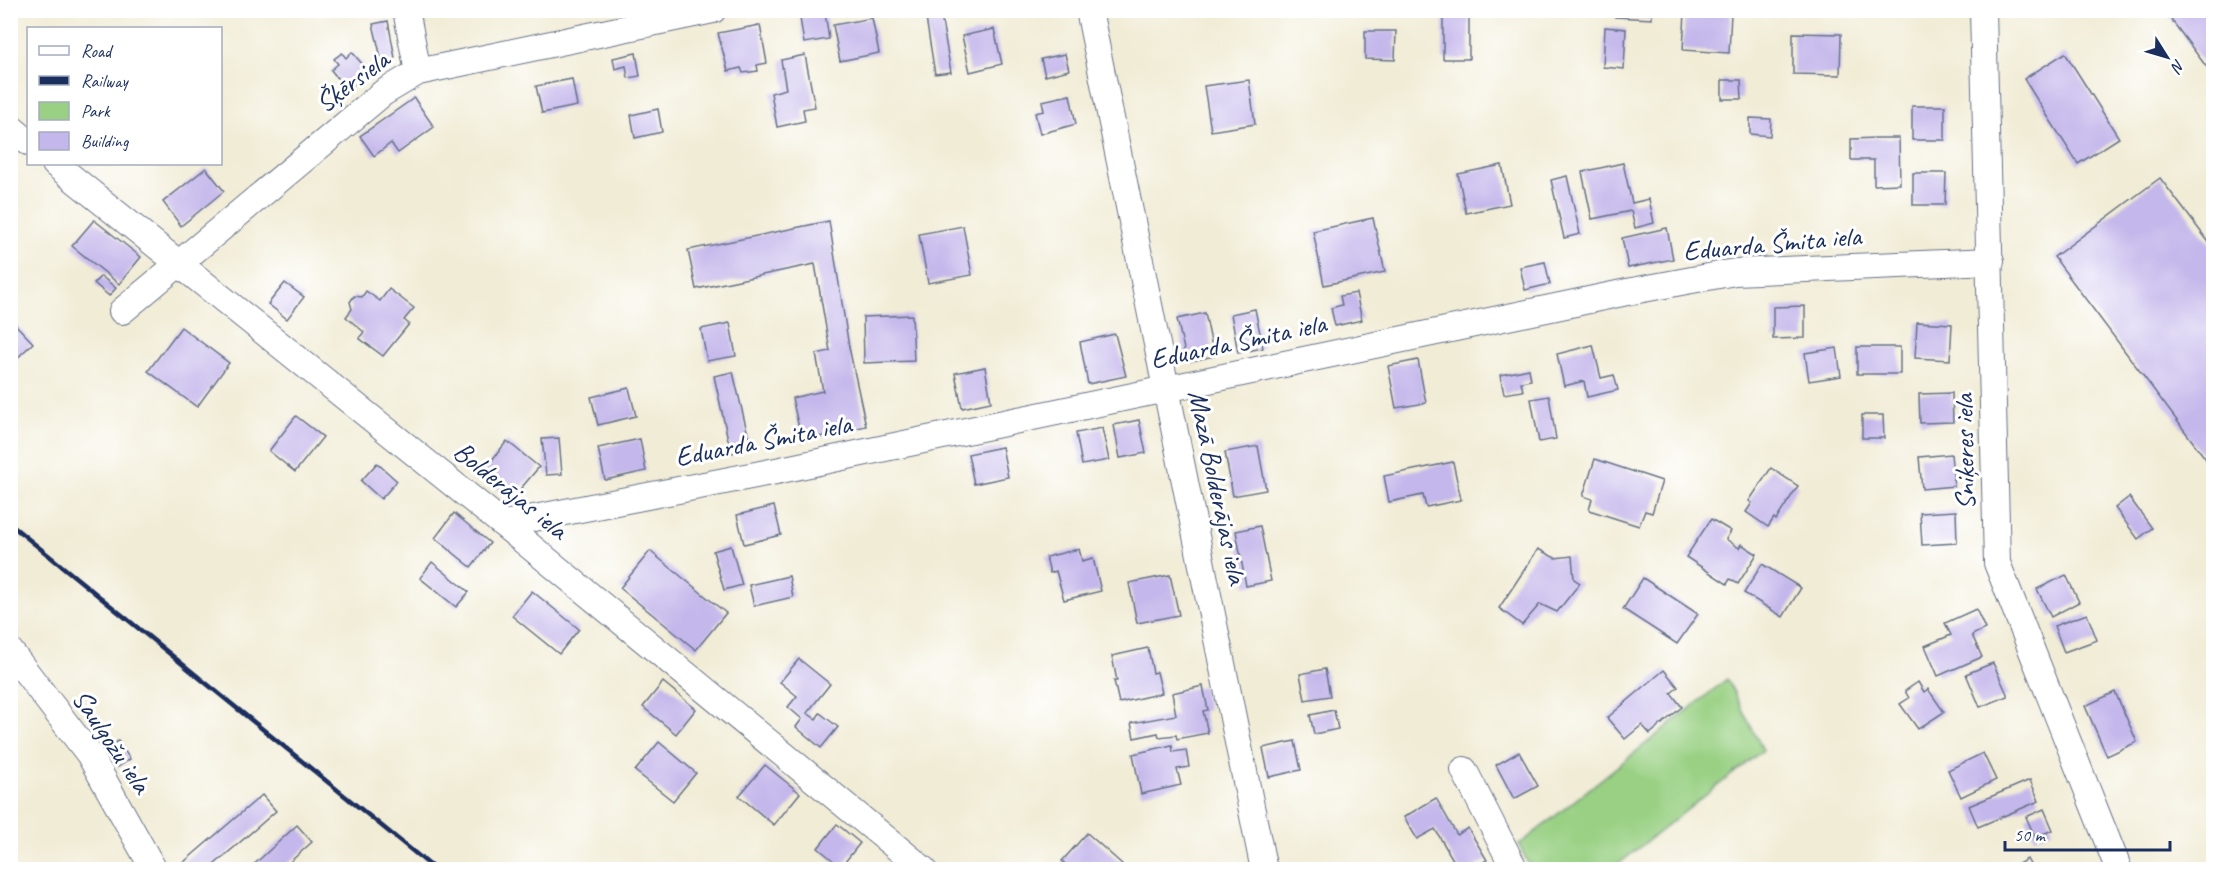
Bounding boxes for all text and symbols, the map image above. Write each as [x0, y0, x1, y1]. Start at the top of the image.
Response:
legend [27, 27, 222, 165]
north arrow [2137, 27, 2197, 87]
text: Road [81, 40, 114, 62]
street label: Šķērsiela [308, 41, 398, 120]
text: N [2165, 55, 2189, 78]
text: Railway [81, 70, 129, 92]
text: Park [81, 100, 111, 122]
text: Building [81, 130, 130, 152]
street label: Eduarda Šmita iela [1682, 218, 1864, 268]
street label: Eduarda Šmita iela [1147, 305, 1331, 377]
street label: Mazā Bolderājas iela [1180, 387, 1256, 589]
street label: Sniķeres iela [1945, 392, 1983, 510]
street label: Eduarda Šmita iela [672, 405, 856, 474]
street label: Bolderājas iela [447, 433, 577, 548]
street label: Saulgožu iela [65, 682, 160, 801]
scale bar [2005, 814, 2170, 852]
text: 50 m [2014, 824, 2047, 846]

